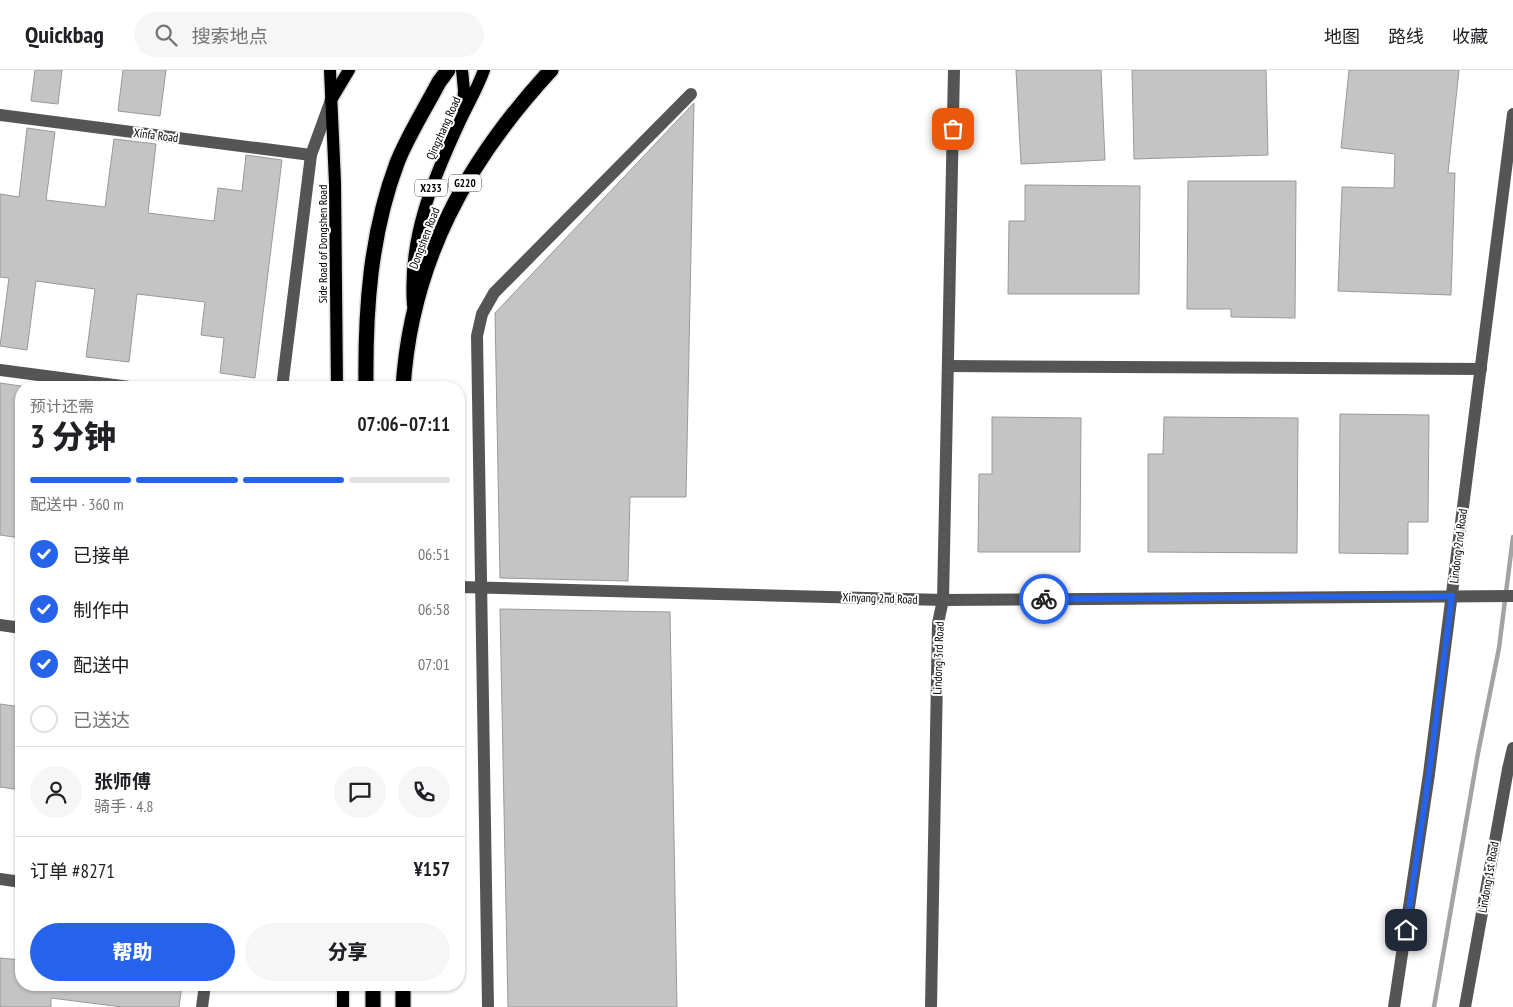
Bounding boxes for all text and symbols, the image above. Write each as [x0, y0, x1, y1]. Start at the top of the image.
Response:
search box [134, 12, 484, 57]
text: Quickbag [25, 19, 104, 50]
icon: search [152, 21, 180, 49]
text: 搜索地点 [192, 24, 268, 48]
text: 地图 [1324, 25, 1360, 48]
text: 路线 [1388, 25, 1424, 48]
text: 收藏 [1452, 25, 1488, 48]
street label: Qingzhang Road [422, 94, 464, 162]
pin [932, 108, 974, 150]
icon: bag [939, 115, 967, 143]
street label: Xinfa Road [133, 125, 179, 145]
road number: G220 [449, 175, 481, 192]
road number: X233 [415, 180, 447, 196]
street label: Side Road of Dongshen Road [315, 185, 330, 303]
street label: Dongshen Road [405, 205, 443, 271]
text: 预计还需 [30, 396, 94, 416]
text: 07:06–07:11 [357, 412, 450, 436]
text: 3 分钟 [30, 415, 116, 457]
text: 配送中 · 360 m [30, 494, 124, 514]
street label: Lindong 2nd Road [1446, 508, 1470, 584]
icon: check [30, 540, 58, 568]
text: 已接单 [73, 543, 130, 567]
text: 06:51 [418, 544, 450, 564]
courier [1019, 574, 1069, 624]
icon: bike [1030, 585, 1058, 613]
street label: Xinyang 2nd Road [842, 589, 918, 607]
icon: check [30, 595, 58, 623]
text: 制作中 [73, 598, 130, 622]
text: 06:58 [418, 599, 450, 619]
street label: Lindong 3rd Road [929, 621, 947, 695]
icon: check [30, 650, 58, 678]
text: 配送中 [73, 653, 130, 677]
text: 07:01 [418, 654, 450, 674]
text: 已送达 [73, 708, 130, 732]
button: person [30, 766, 82, 818]
button: chat [334, 766, 386, 818]
button: phone [398, 766, 450, 818]
text: 张师傅 [94, 769, 151, 793]
text: 骑手 · 4.8 [94, 796, 153, 816]
street label: Lindong 1st Road [1474, 840, 1502, 914]
text: ¥157 [414, 857, 450, 881]
text: 订单 #8271 [30, 859, 115, 883]
pin [1385, 909, 1427, 951]
icon: home [1392, 916, 1420, 944]
button: 帮助 [30, 923, 235, 981]
button: 分享 [245, 923, 450, 981]

